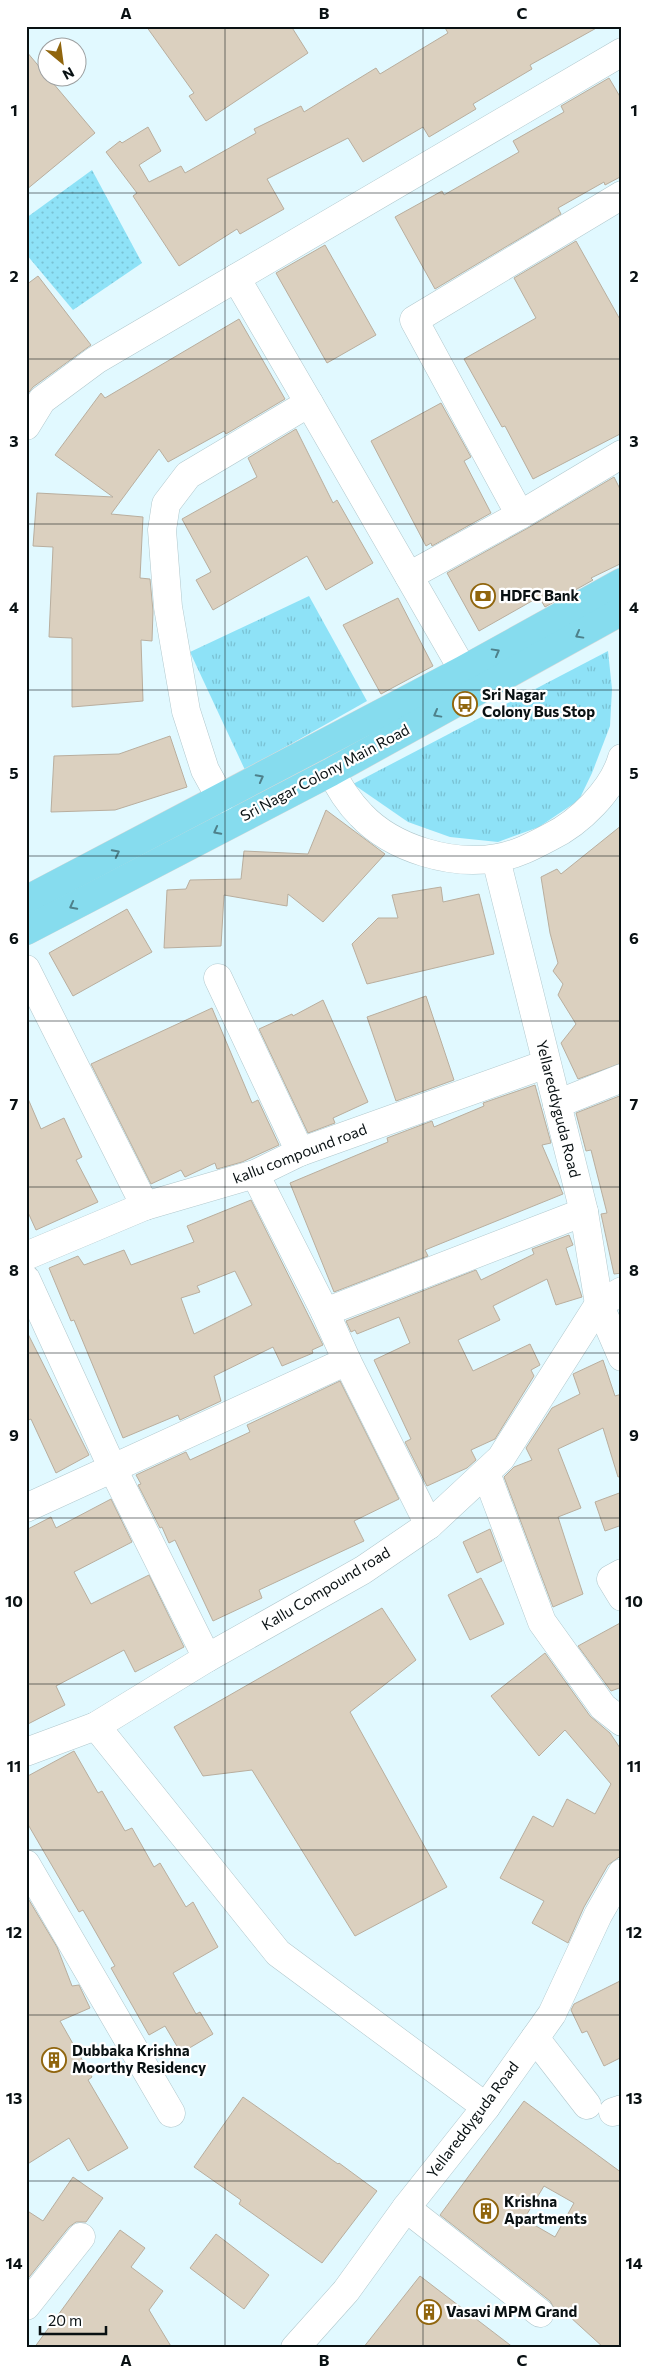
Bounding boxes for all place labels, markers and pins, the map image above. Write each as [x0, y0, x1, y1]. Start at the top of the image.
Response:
bank icon: HDFC Bank [470, 583, 496, 609]
place label: HDFC Bank [500, 586, 580, 604]
place label: Sri Nagar Colony Bus Stop [482, 685, 595, 720]
bus stop icon: Sri Nagar Colony Bus Stop [452, 691, 478, 717]
place label: Dubbaka Krishna Moorthy Residency [72, 2041, 207, 2076]
building icon: Dubbaka Krishna Moorthy Residency [41, 2047, 67, 2073]
place label: Krishna Apartments [504, 2192, 587, 2227]
building icon: Krishna Apartments [473, 2198, 499, 2224]
building icon: Vasavi MPM Grand [416, 2299, 442, 2325]
place label: Vasavi MPM Grand [446, 2302, 577, 2320]

